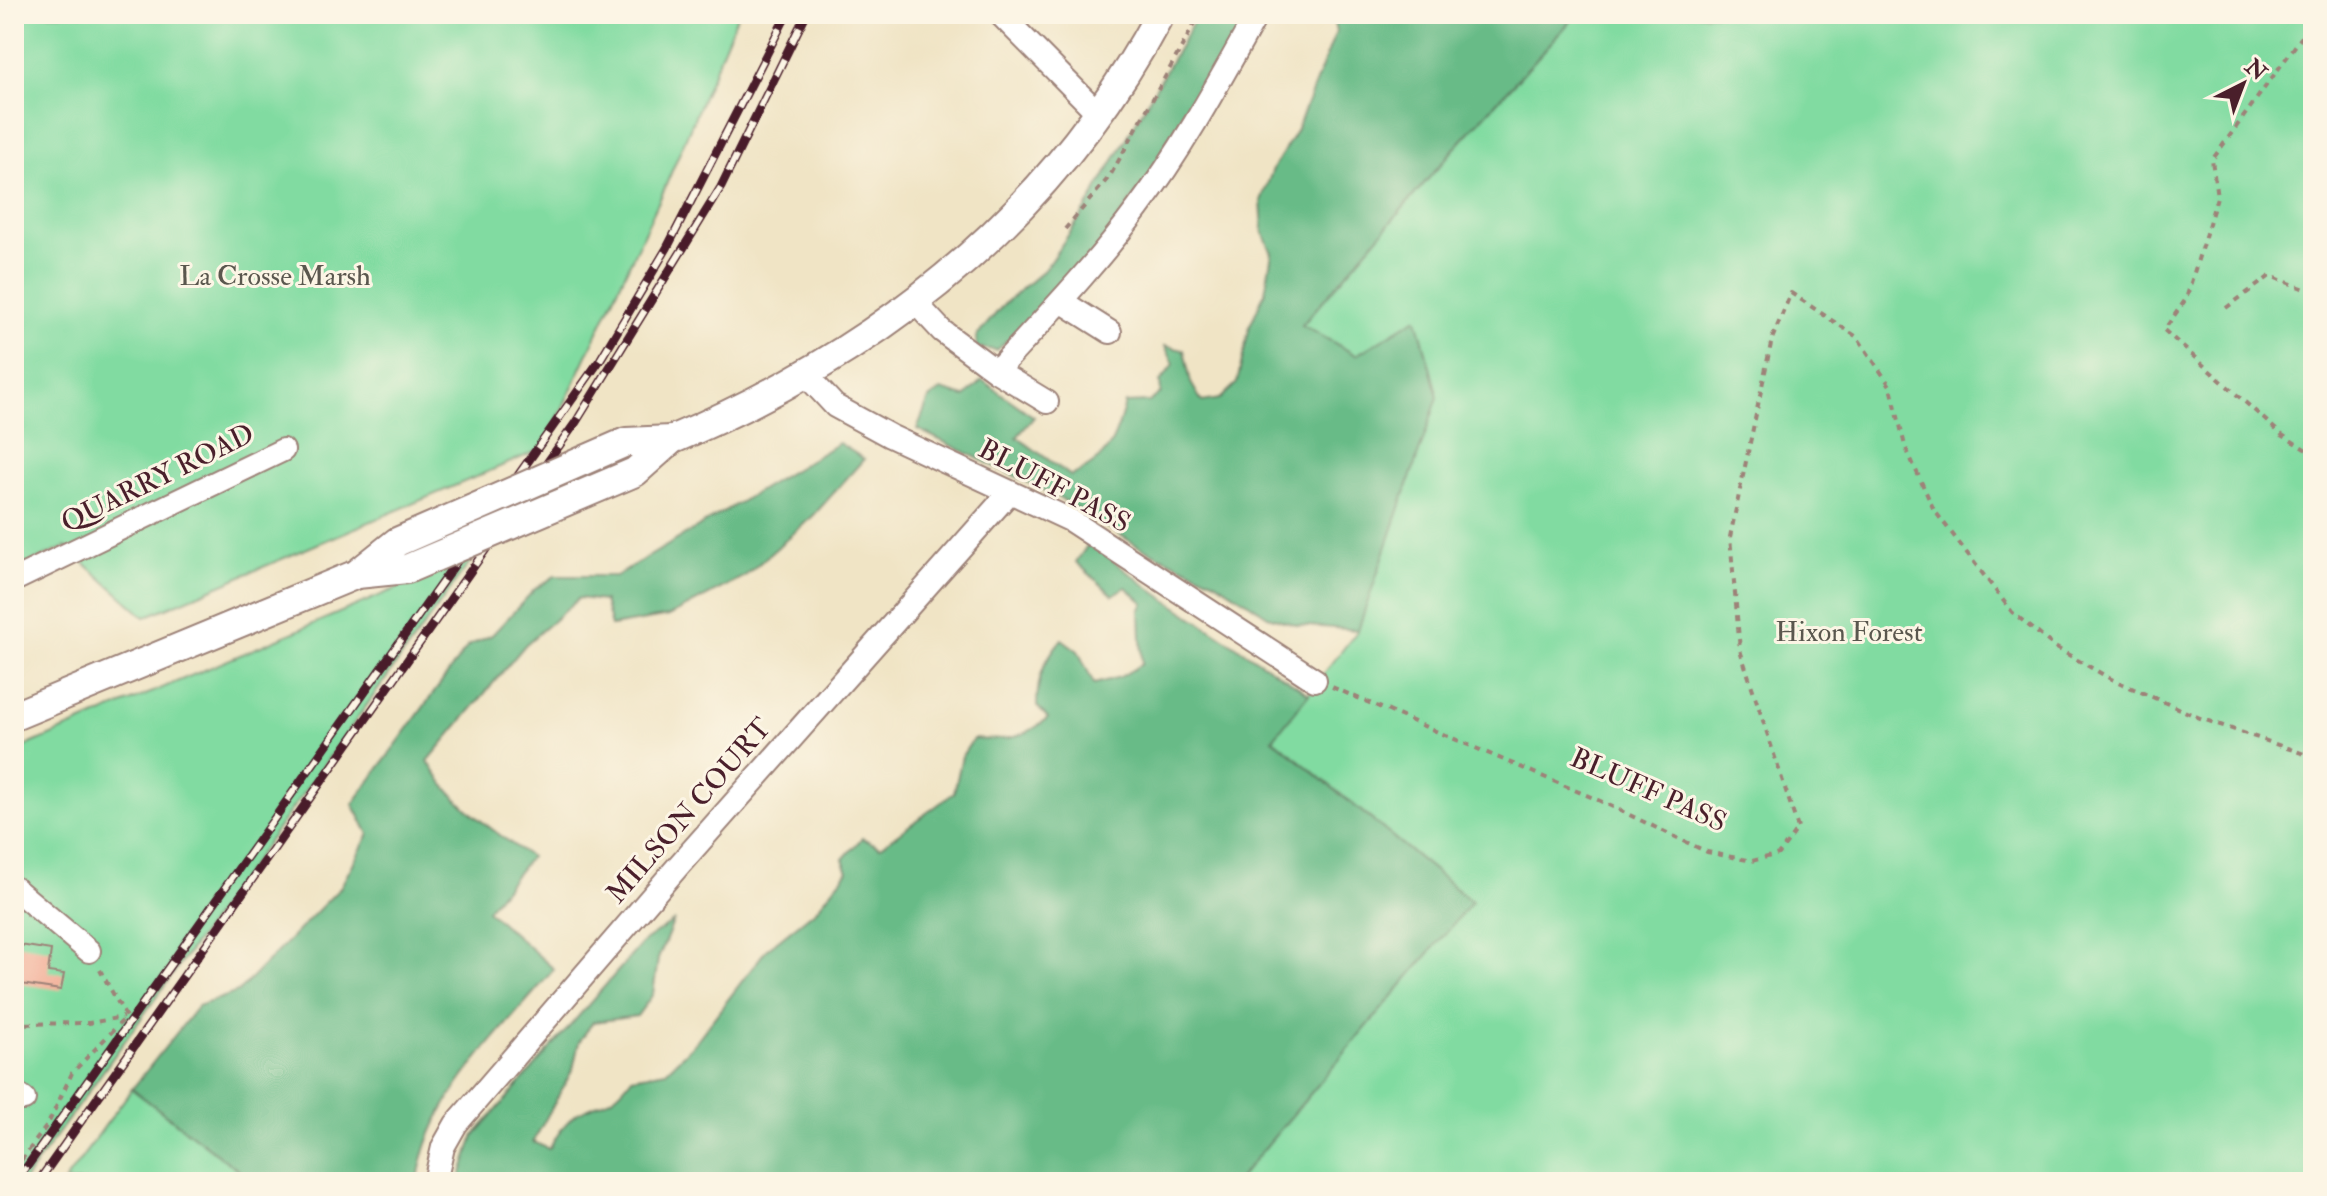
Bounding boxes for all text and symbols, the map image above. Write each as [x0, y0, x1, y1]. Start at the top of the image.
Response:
north arrow [2203, 44, 2283, 124]
text: N [2238, 52, 2273, 87]
park label: La Crosse Marsh [179, 259, 371, 294]
street label: QUARRY ROAD [55, 416, 260, 540]
street label: BLUFF PASS [972, 432, 1136, 541]
park label: Hixon Forest [1775, 615, 1923, 650]
street label: MILSON COURT [599, 711, 779, 911]
street label: BLUFF PASS [1565, 740, 1732, 840]

